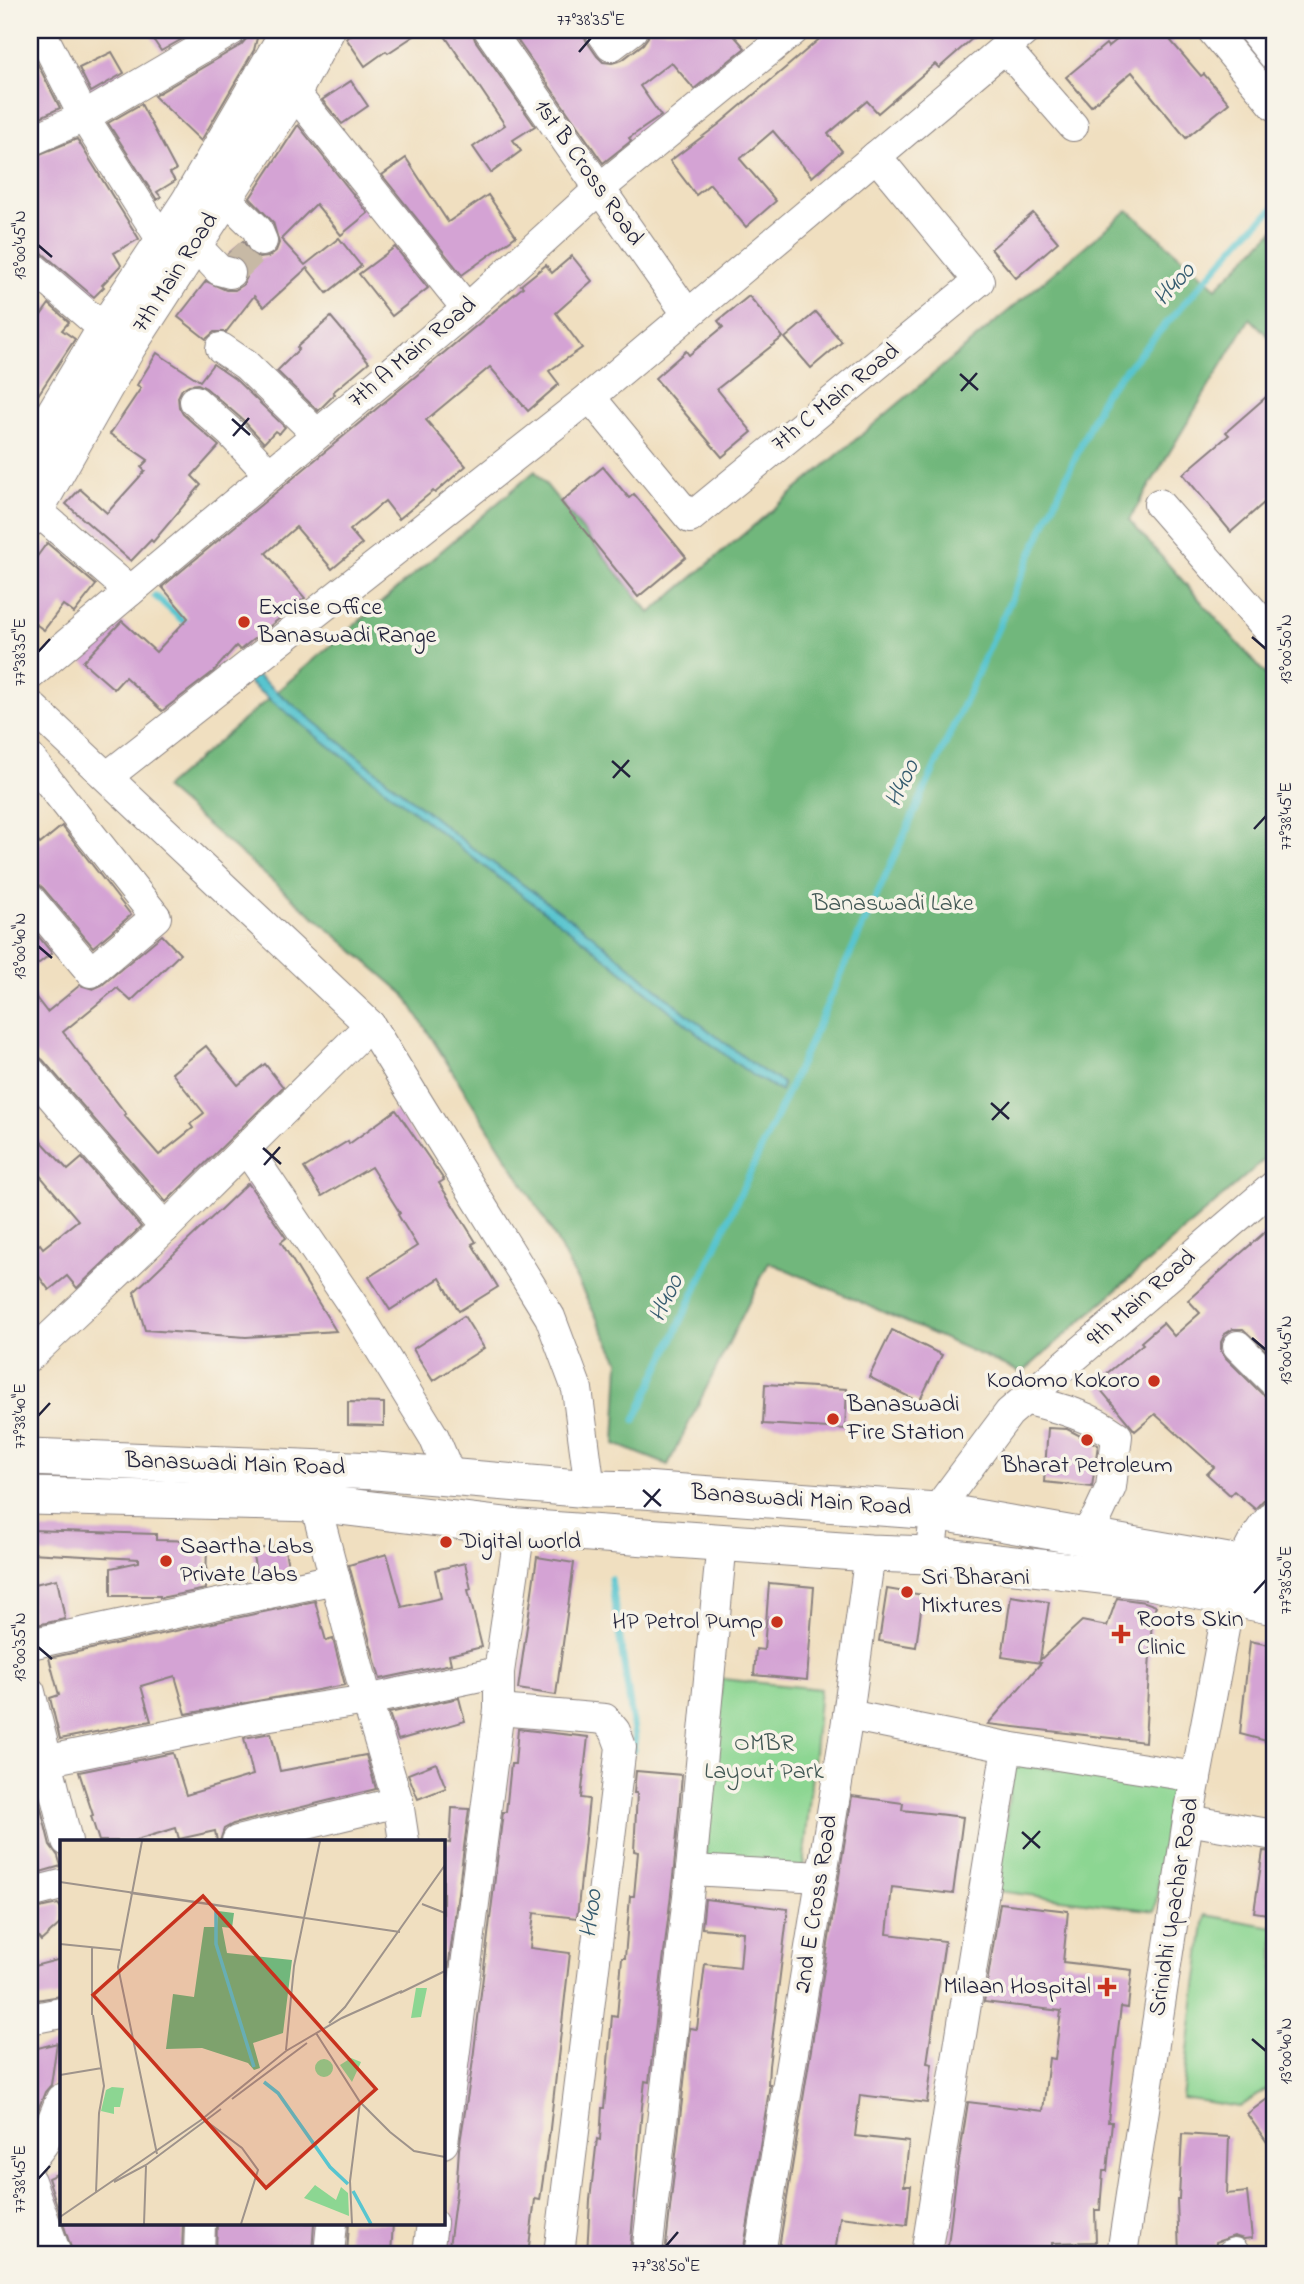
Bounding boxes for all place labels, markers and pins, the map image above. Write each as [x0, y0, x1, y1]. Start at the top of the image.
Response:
place label: Excise Office Banaswadi Range [257, 591, 436, 654]
marker: Excise Office Banaswadi Range [236, 614, 252, 630]
place label: Kodomo Kokoro [986, 1364, 1140, 1399]
marker: Kodomo Kokoro [1146, 1373, 1162, 1389]
place label: Banaswadi Fire Station [846, 1388, 964, 1451]
marker: Banaswadi Fire Station [825, 1411, 841, 1427]
marker: Bharat Petroleum [1079, 1432, 1095, 1448]
place label: Bharat Petroleum [1000, 1449, 1173, 1484]
place label: Digital world [459, 1525, 582, 1560]
place label: Saartha Labs Private Labs [180, 1530, 314, 1593]
marker: Digital world [438, 1534, 454, 1550]
marker: Saartha Labs Private Labs [158, 1553, 174, 1569]
place label: Sri Bharani Mixtures [921, 1561, 1030, 1624]
marker: Sri Bharani Mixtures [899, 1584, 915, 1600]
place label: Roots Skin Clinic [1137, 1603, 1244, 1666]
place label: HP Petrol Pump [612, 1605, 763, 1640]
marker: HP Petrol Pump [769, 1614, 785, 1630]
marker: Roots Skin Clinic [1111, 1624, 1131, 1644]
place label: Milaan Hospital [943, 1970, 1091, 2005]
marker: Milaan Hospital [1097, 1977, 1117, 1997]

